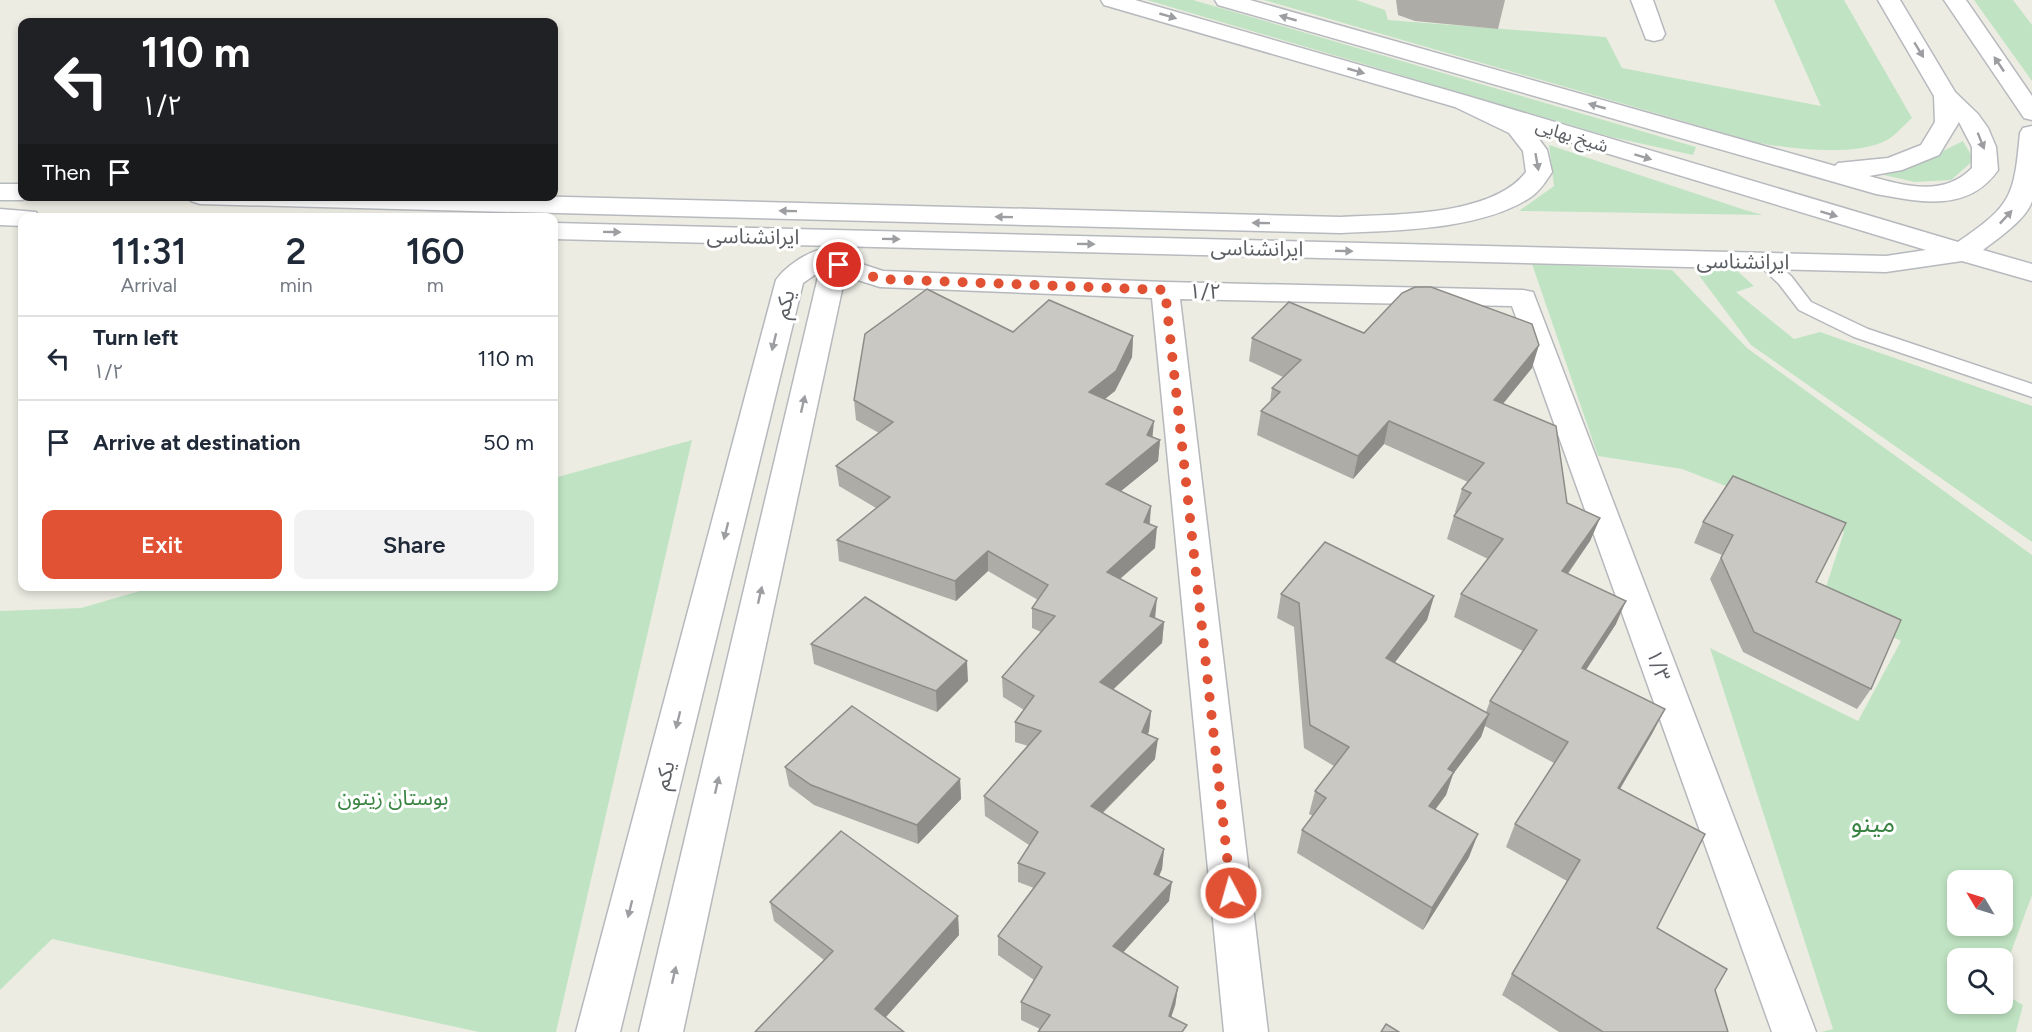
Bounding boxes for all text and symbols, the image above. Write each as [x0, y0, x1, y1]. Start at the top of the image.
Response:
one-way arrow [1159, 12, 1177, 21]
one-way arrow [1279, 13, 1297, 22]
text: 110 m [141, 27, 250, 78]
icon: left [42, 42, 120, 120]
one-way arrow [1914, 42, 1924, 59]
one-way arrow [1993, 57, 2005, 73]
one-way arrow [1347, 67, 1365, 76]
text: ۱/۲ [141, 89, 182, 122]
one-way arrow [1588, 101, 1606, 110]
street label: شیخ بهایی [1532, 115, 1611, 159]
one-way arrow [1977, 132, 1987, 150]
one-way arrow [1533, 152, 1542, 171]
one-way arrow [1634, 153, 1652, 162]
icon: arrive [103, 156, 136, 189]
text: Then [42, 159, 91, 186]
one-way arrow [778, 206, 797, 216]
one-way arrow [1820, 210, 1838, 219]
one-way arrow [1999, 210, 2013, 225]
one-way arrow [994, 212, 1013, 221]
one-way arrow [1252, 218, 1271, 228]
street label: ایرانشناسی [706, 223, 800, 249]
one-way arrow [602, 228, 621, 237]
text: 11:31 [111, 230, 186, 273]
text: 2 [286, 230, 306, 273]
text: 160 [406, 230, 465, 273]
one-way arrow [881, 235, 900, 244]
street label: ایرانشناسی [1210, 235, 1304, 261]
pin [813, 239, 864, 290]
one-way arrow [1076, 239, 1095, 249]
one-way arrow [1334, 246, 1353, 255]
icon: arrive [822, 248, 855, 281]
street label: ایرانشناسی [1696, 248, 1790, 274]
text: Arrival [121, 273, 177, 297]
text: min [280, 273, 313, 297]
text: m [427, 273, 444, 297]
street label: ۱/۲ [1189, 278, 1221, 304]
street label: یکم [768, 287, 803, 322]
text: Turn left [93, 324, 179, 351]
one-way arrow [769, 333, 779, 351]
icon: left [42, 342, 75, 375]
text: 110 m [478, 345, 534, 372]
text: ۱/۲ [93, 359, 124, 383]
one-way arrow [799, 395, 809, 414]
icon: arrive [42, 426, 75, 459]
text: Arrive at destination [93, 429, 301, 456]
text: 50 m [483, 429, 534, 456]
button: Exit [42, 510, 282, 579]
button: Share [294, 510, 534, 579]
one-way arrow [721, 522, 731, 540]
one-way arrow [756, 585, 766, 604]
street label: ۱/۳ [1642, 646, 1676, 684]
one-way arrow [672, 711, 682, 729]
street label: یکم [648, 758, 683, 793]
one-way arrow [713, 776, 723, 794]
park label: بوستان زیتون [337, 785, 449, 810]
park label: مینو [1851, 807, 1895, 839]
position arrow [1199, 861, 1263, 925]
north arrow [1947, 870, 2013, 936]
map controls [1947, 870, 2013, 1014]
one-way arrow [624, 900, 634, 918]
button: search [1947, 948, 2013, 1014]
one-way arrow [670, 966, 680, 984]

